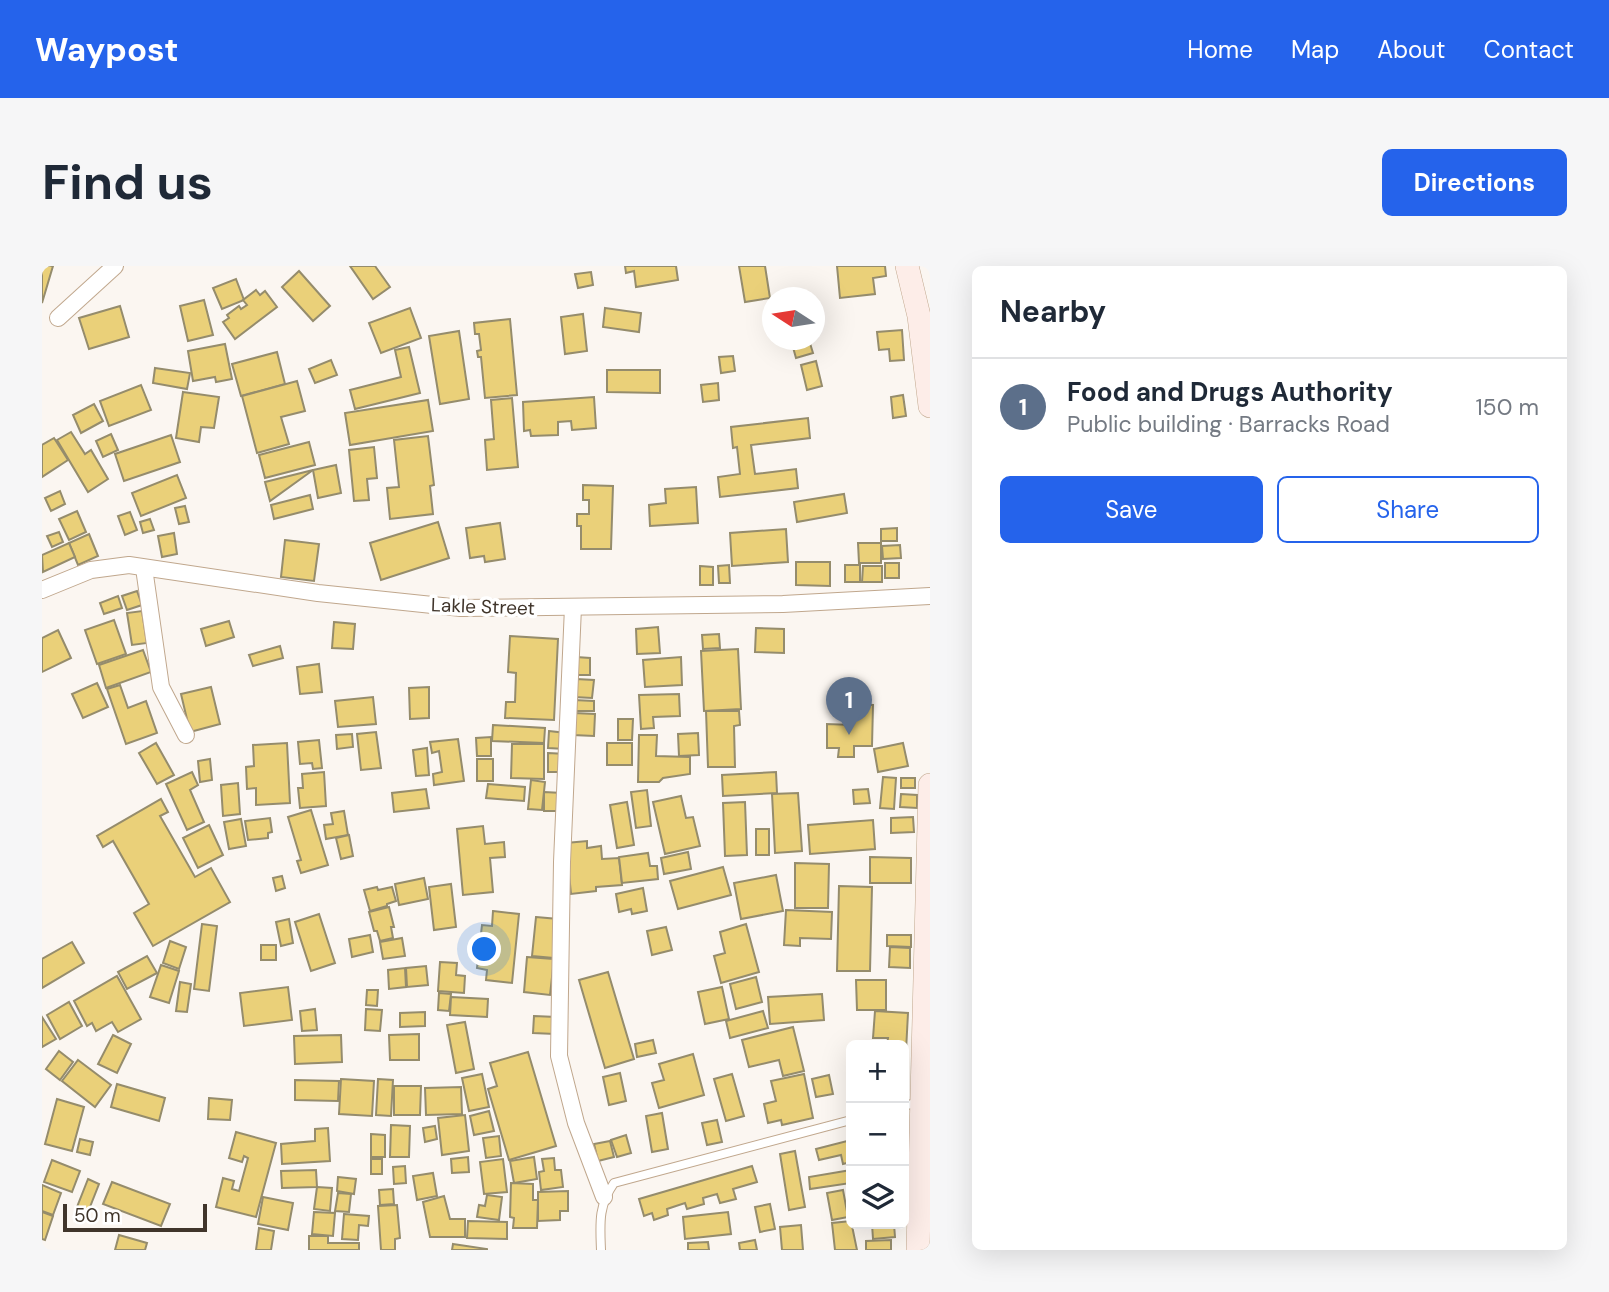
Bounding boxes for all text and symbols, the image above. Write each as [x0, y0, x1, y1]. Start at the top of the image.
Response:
text: Waypost [35, 28, 178, 71]
text: Home [1187, 34, 1253, 65]
text: Map [1291, 34, 1339, 65]
text: About [1377, 34, 1446, 65]
text: Contact [1484, 34, 1574, 65]
button: Directions [1382, 149, 1567, 216]
text: Find us [42, 150, 213, 214]
north arrow [762, 287, 825, 350]
text: Nearby [1000, 292, 1106, 331]
text: Food and Drugs Authority [1067, 375, 1393, 409]
text: 1 [1019, 392, 1027, 422]
text: 150 m [1475, 392, 1539, 422]
text: Public building · Barracks Road [1067, 409, 1390, 439]
button: Save [1000, 476, 1263, 543]
button: Share [1277, 476, 1539, 543]
street label: Lakle Street [431, 592, 535, 621]
pin: 1 [826, 677, 872, 735]
your location [467, 932, 501, 966]
map controls [846, 1040, 909, 1229]
button: + [846, 1040, 909, 1103]
button: − [846, 1103, 909, 1166]
button: layers [846, 1166, 909, 1229]
scale bar [63, 1201, 206, 1233]
text: 50 m [74, 1203, 121, 1228]

